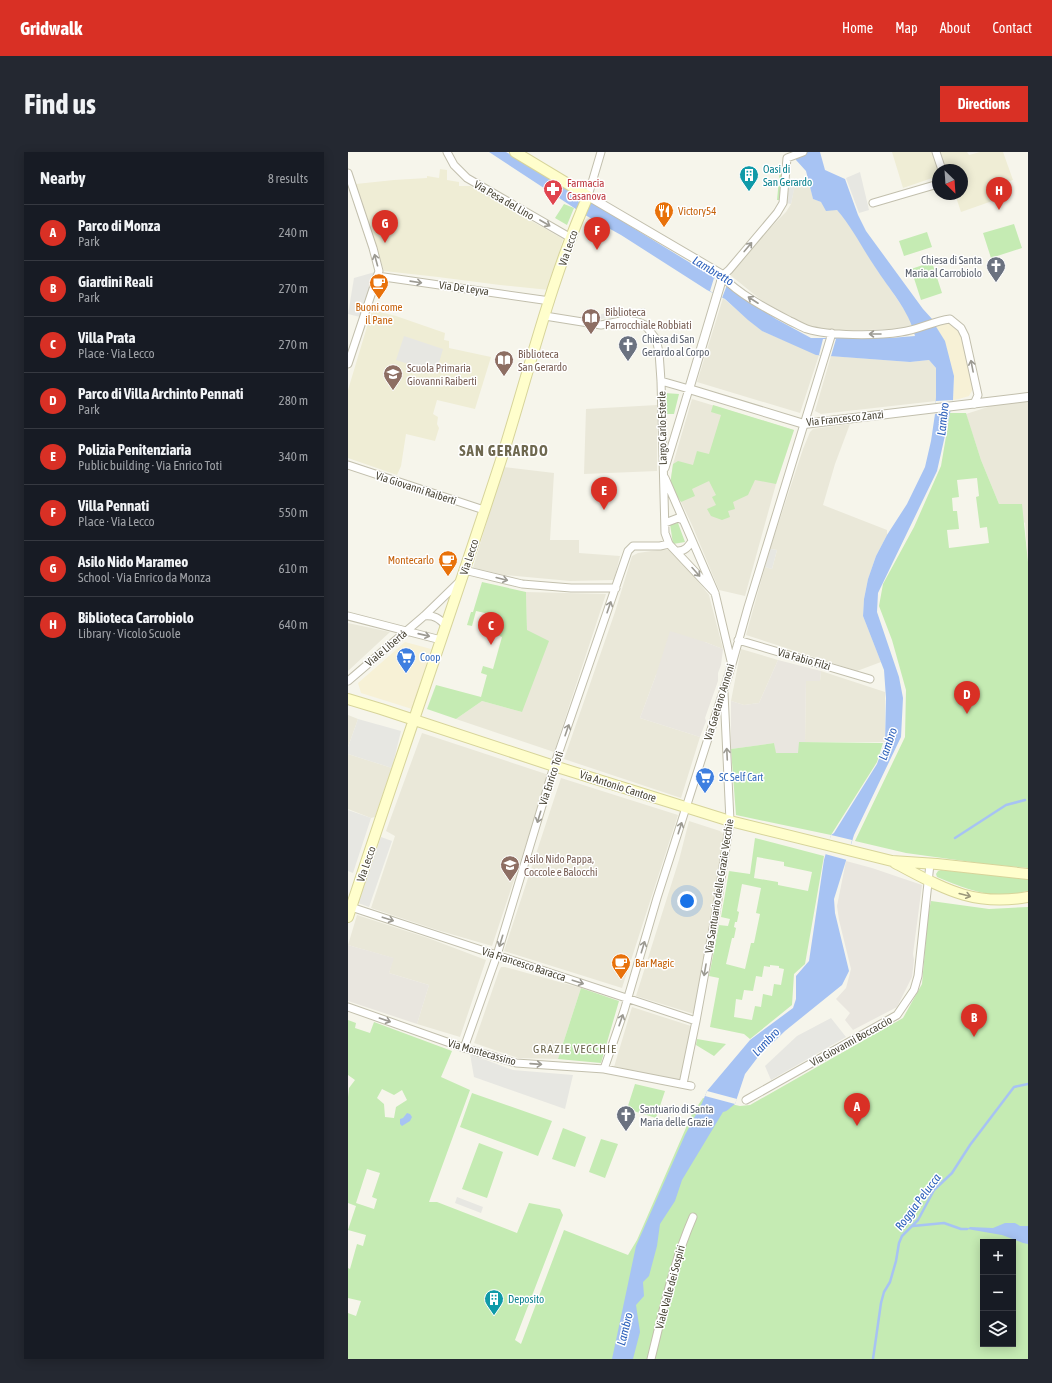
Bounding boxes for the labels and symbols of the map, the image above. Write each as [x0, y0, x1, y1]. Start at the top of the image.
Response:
place label: Oasi di San Gerardo [763, 163, 812, 188]
building icon: Oasi di San Gerardo [738, 164, 760, 192]
north arrow [932, 164, 968, 200]
place label: Farmacia Casanova [567, 177, 606, 202]
pin: H [986, 177, 1012, 210]
street label: Via Pesa del Lino [472, 178, 536, 222]
pharmacy icon: Farmacia Casanova [542, 178, 564, 206]
restaurant icon: Victory54 [653, 200, 675, 228]
place label: Victory54 [678, 205, 716, 217]
pin: G [372, 210, 398, 243]
pin: F [584, 217, 610, 250]
one-way arrow [539, 220, 551, 228]
street label: Via Lecco [556, 229, 580, 267]
one-way arrow [743, 242, 752, 253]
water label: Lambretto [690, 253, 736, 289]
one-way arrow [372, 254, 379, 267]
place label: Chiesa di Santa Maria al Carrobiolo [905, 254, 982, 279]
church icon: Chiesa di Santa Maria al Carrobiolo [985, 255, 1007, 283]
cafe icon: Buoni come il Pane [368, 272, 390, 300]
one-way arrow [409, 278, 422, 285]
street label: Via De Leyva [438, 279, 490, 297]
one-way arrow [747, 295, 759, 303]
place label: Buoni come il Pane [355, 301, 403, 326]
place label: Biblioteca Parrocchiale Robbiati [605, 306, 692, 331]
library icon: Biblioteca Parrocchiale Robbiati [580, 307, 602, 335]
one-way arrow [869, 330, 882, 338]
place label: Chiesa di San Gerardo al Corpo [642, 333, 709, 358]
church icon: Chiesa di San Gerardo al Corpo [617, 334, 639, 362]
place label: Biblioteca San Gerardo [518, 348, 567, 373]
library icon: Biblioteca San Gerardo [493, 349, 515, 377]
one-way arrow [968, 360, 976, 373]
place label: Scuola Primaria Giovanni Raiberti [407, 362, 477, 387]
school or university icon: Scuola Primaria Giovanni Raiberti [382, 363, 404, 391]
street label: Largo Carlo Esterle [655, 391, 669, 465]
water label: Lambro [934, 401, 952, 436]
street label: Via Francesco Zanzi [806, 408, 884, 428]
district label: SAN GERARDO [459, 442, 549, 459]
street label: Via Giovanni Raiberti [374, 469, 458, 507]
pin: E [591, 477, 617, 510]
street label: Via Lecco [458, 538, 480, 576]
cafe icon: Montecarlo [437, 549, 459, 577]
place label: Montecarlo [388, 554, 434, 566]
one-way arrow [691, 566, 700, 576]
one-way arrow [495, 576, 508, 584]
one-way arrow [606, 601, 614, 613]
pin: C [478, 612, 504, 645]
street label: Viale Libertà [363, 627, 409, 669]
one-way arrow [417, 631, 430, 639]
supermarket icon: Coop [395, 646, 417, 674]
street label: Via Fabio Filzi [776, 646, 832, 672]
place label: Coop [420, 651, 441, 663]
street label: Via Gaetano Annoni [702, 662, 736, 742]
pin: D [954, 681, 980, 714]
one-way arrow [564, 723, 571, 736]
water label: Lambro [876, 726, 900, 762]
one-way arrow [723, 748, 730, 761]
street label: Via Enrico Toti [537, 749, 565, 807]
supermarket icon: SC Self Cart [694, 766, 716, 794]
street label: Via Antonio Cantore [578, 768, 658, 804]
place label: SC Self Cart [719, 771, 764, 783]
one-way arrow [535, 810, 542, 823]
street label: Via Santuario delle Grazie Vecchie [702, 818, 736, 954]
one-way arrow [677, 822, 684, 835]
street label: Via Lecco [354, 845, 378, 883]
place label: Asilo Nido Pappa, Coccole e Balocchi [524, 853, 598, 878]
school or university icon: Asilo Nido Pappa, Coccole e Balocchi [499, 854, 521, 882]
your location [677, 891, 697, 911]
one-way arrow [958, 892, 971, 899]
one-way arrow [382, 916, 394, 924]
one-way arrow [497, 935, 504, 948]
one-way arrow [640, 941, 647, 954]
street label: Via Francesco Baracca [480, 945, 568, 983]
cafe icon: Bar Magic [610, 952, 632, 980]
place label: Bar Magic [635, 957, 675, 969]
one-way arrow [701, 963, 709, 976]
one-way arrow [571, 979, 584, 986]
pin: B [961, 1004, 987, 1037]
street label: Via Giovanni Boccaccio [808, 1014, 894, 1068]
one-way arrow [617, 1015, 625, 1027]
one-way arrow [378, 1016, 390, 1024]
water label: Lambro [749, 1025, 783, 1059]
street label: Via Montecassino [447, 1037, 517, 1067]
district label: GRAZIE VECCHIE [533, 1042, 617, 1056]
one-way arrow [529, 1061, 542, 1068]
pin: A [844, 1093, 870, 1126]
place label: Santuario di Santa Maria delle Grazie [640, 1103, 714, 1128]
church icon: Santuario di Santa Maria delle Grazie [615, 1104, 637, 1132]
water label: Roggia Pelucca [892, 1171, 944, 1233]
street label: Viale Valle dei Sospiri [653, 1244, 687, 1330]
building icon: Deposito [483, 1288, 505, 1316]
place label: Deposito [508, 1293, 544, 1305]
water label: Lambro [614, 1311, 636, 1347]

